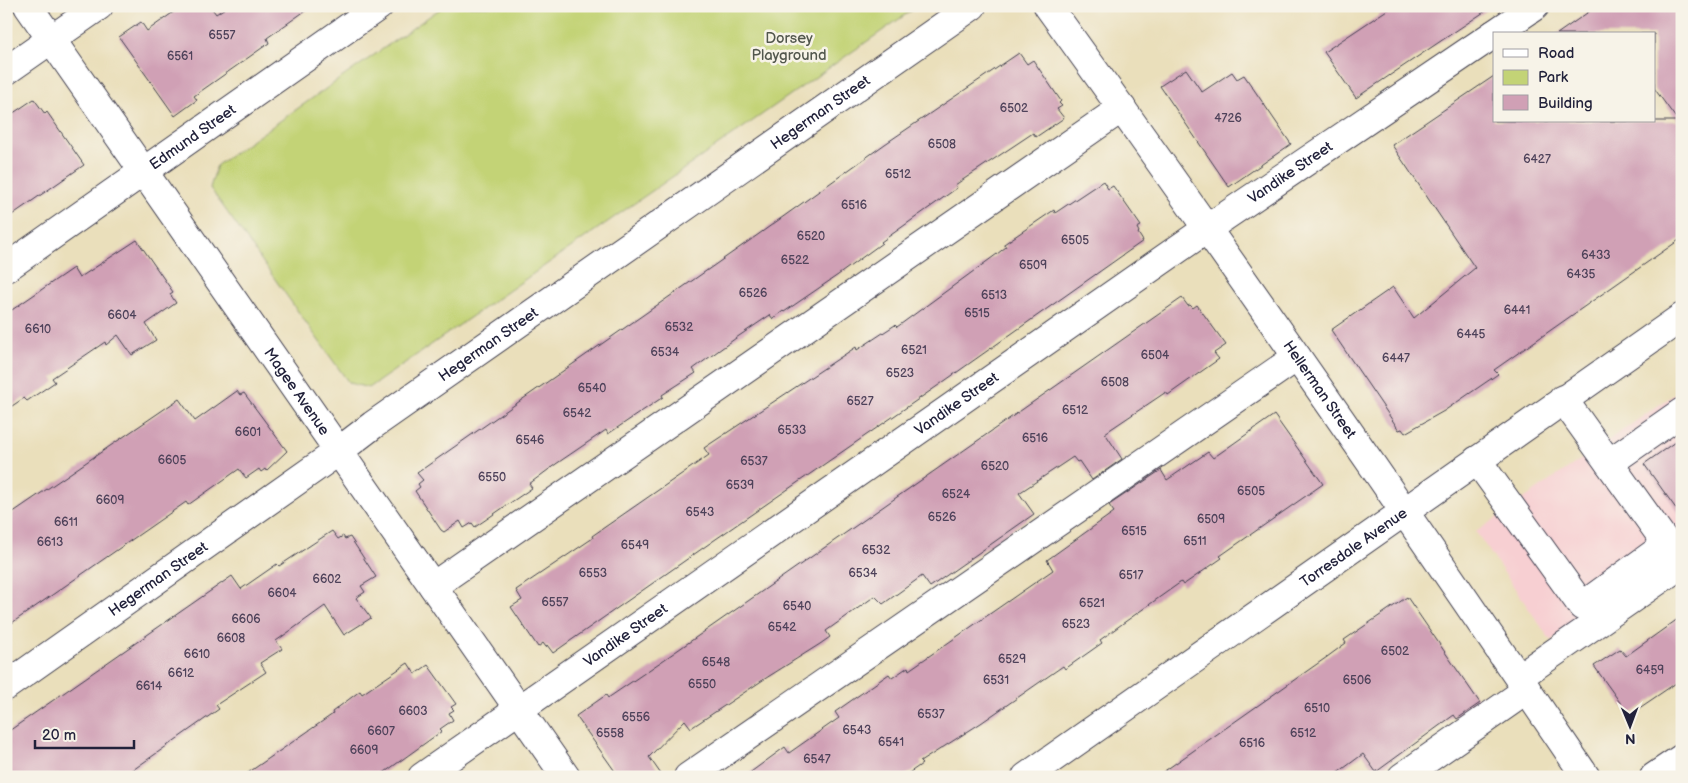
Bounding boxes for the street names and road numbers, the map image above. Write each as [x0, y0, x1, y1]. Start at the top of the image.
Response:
street label: Hegerman Street [767, 71, 874, 154]
street label: Edmund Street [146, 100, 240, 174]
street label: Vandike Street [1244, 137, 1337, 208]
street label: Hegerman Street [435, 303, 542, 386]
street label: Hellerman Street [1279, 337, 1360, 443]
street label: Magee Avenue [259, 344, 334, 439]
street label: Vandike Street [911, 368, 1003, 440]
street label: Torresdale Avenue [1297, 504, 1411, 592]
street label: Hegerman Street [105, 537, 212, 621]
street label: Vandike Street [580, 599, 672, 671]

